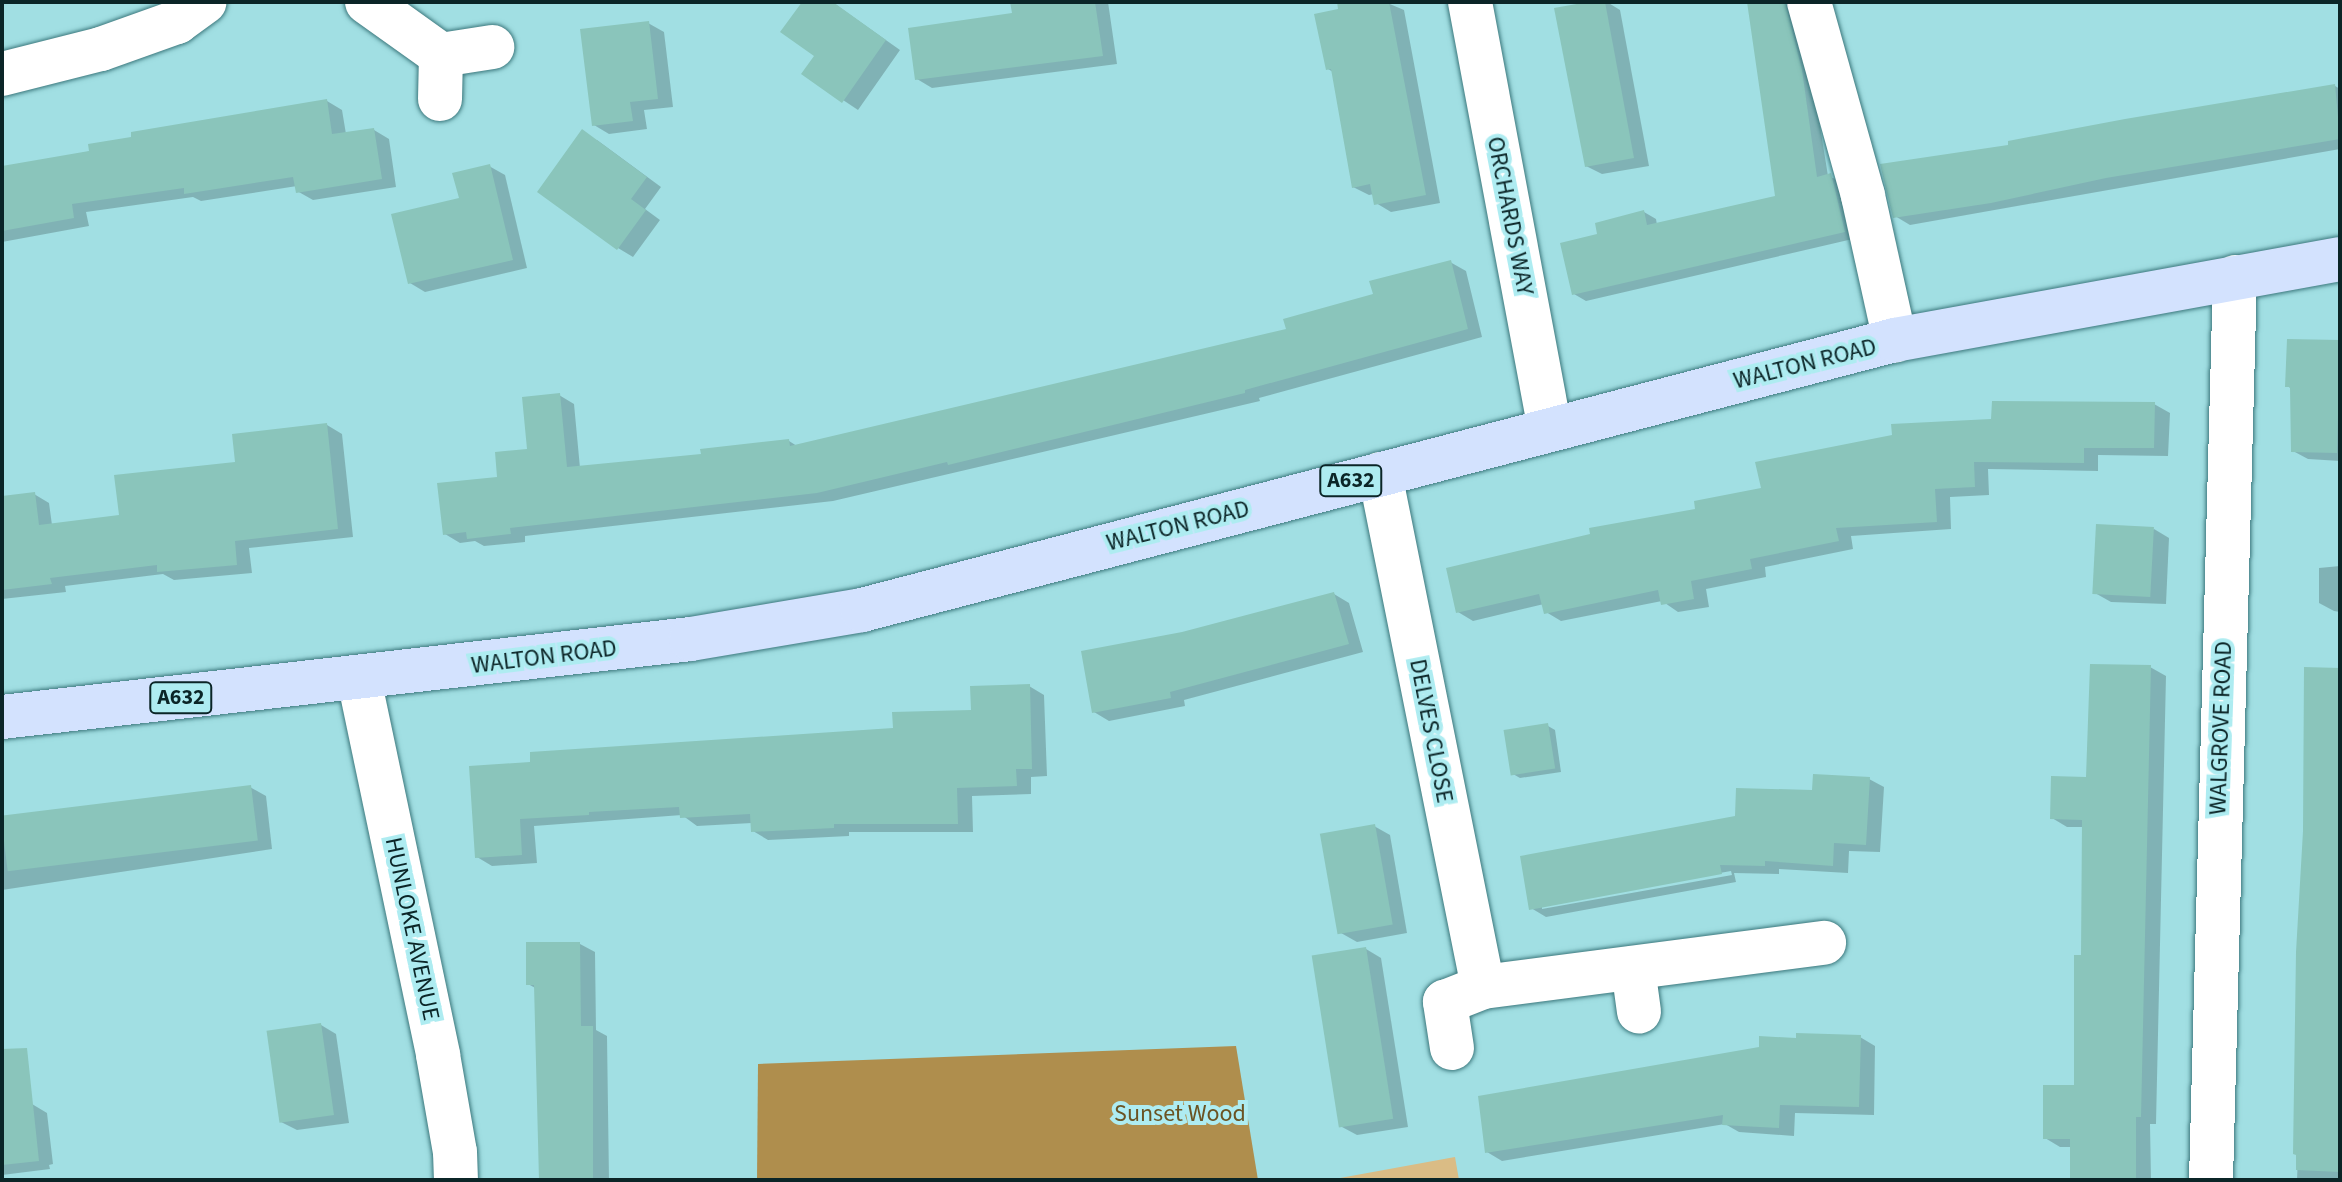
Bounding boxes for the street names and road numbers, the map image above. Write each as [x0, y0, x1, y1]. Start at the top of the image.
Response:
street label: ORCHARDS WAY [1481, 134, 1539, 298]
street label: WALTON ROAD [1730, 332, 1880, 396]
road number: A632 [1319, 463, 1383, 499]
street label: WALTON ROAD [1103, 494, 1253, 558]
street label: WALTON ROAD [470, 634, 618, 680]
street label: WALGROVE ROAD [2204, 641, 2238, 815]
street label: DELVES CLOSE [1403, 657, 1459, 805]
road number: A632 [149, 680, 213, 716]
street label: HUNLOKE AVENUE [379, 835, 445, 1023]

